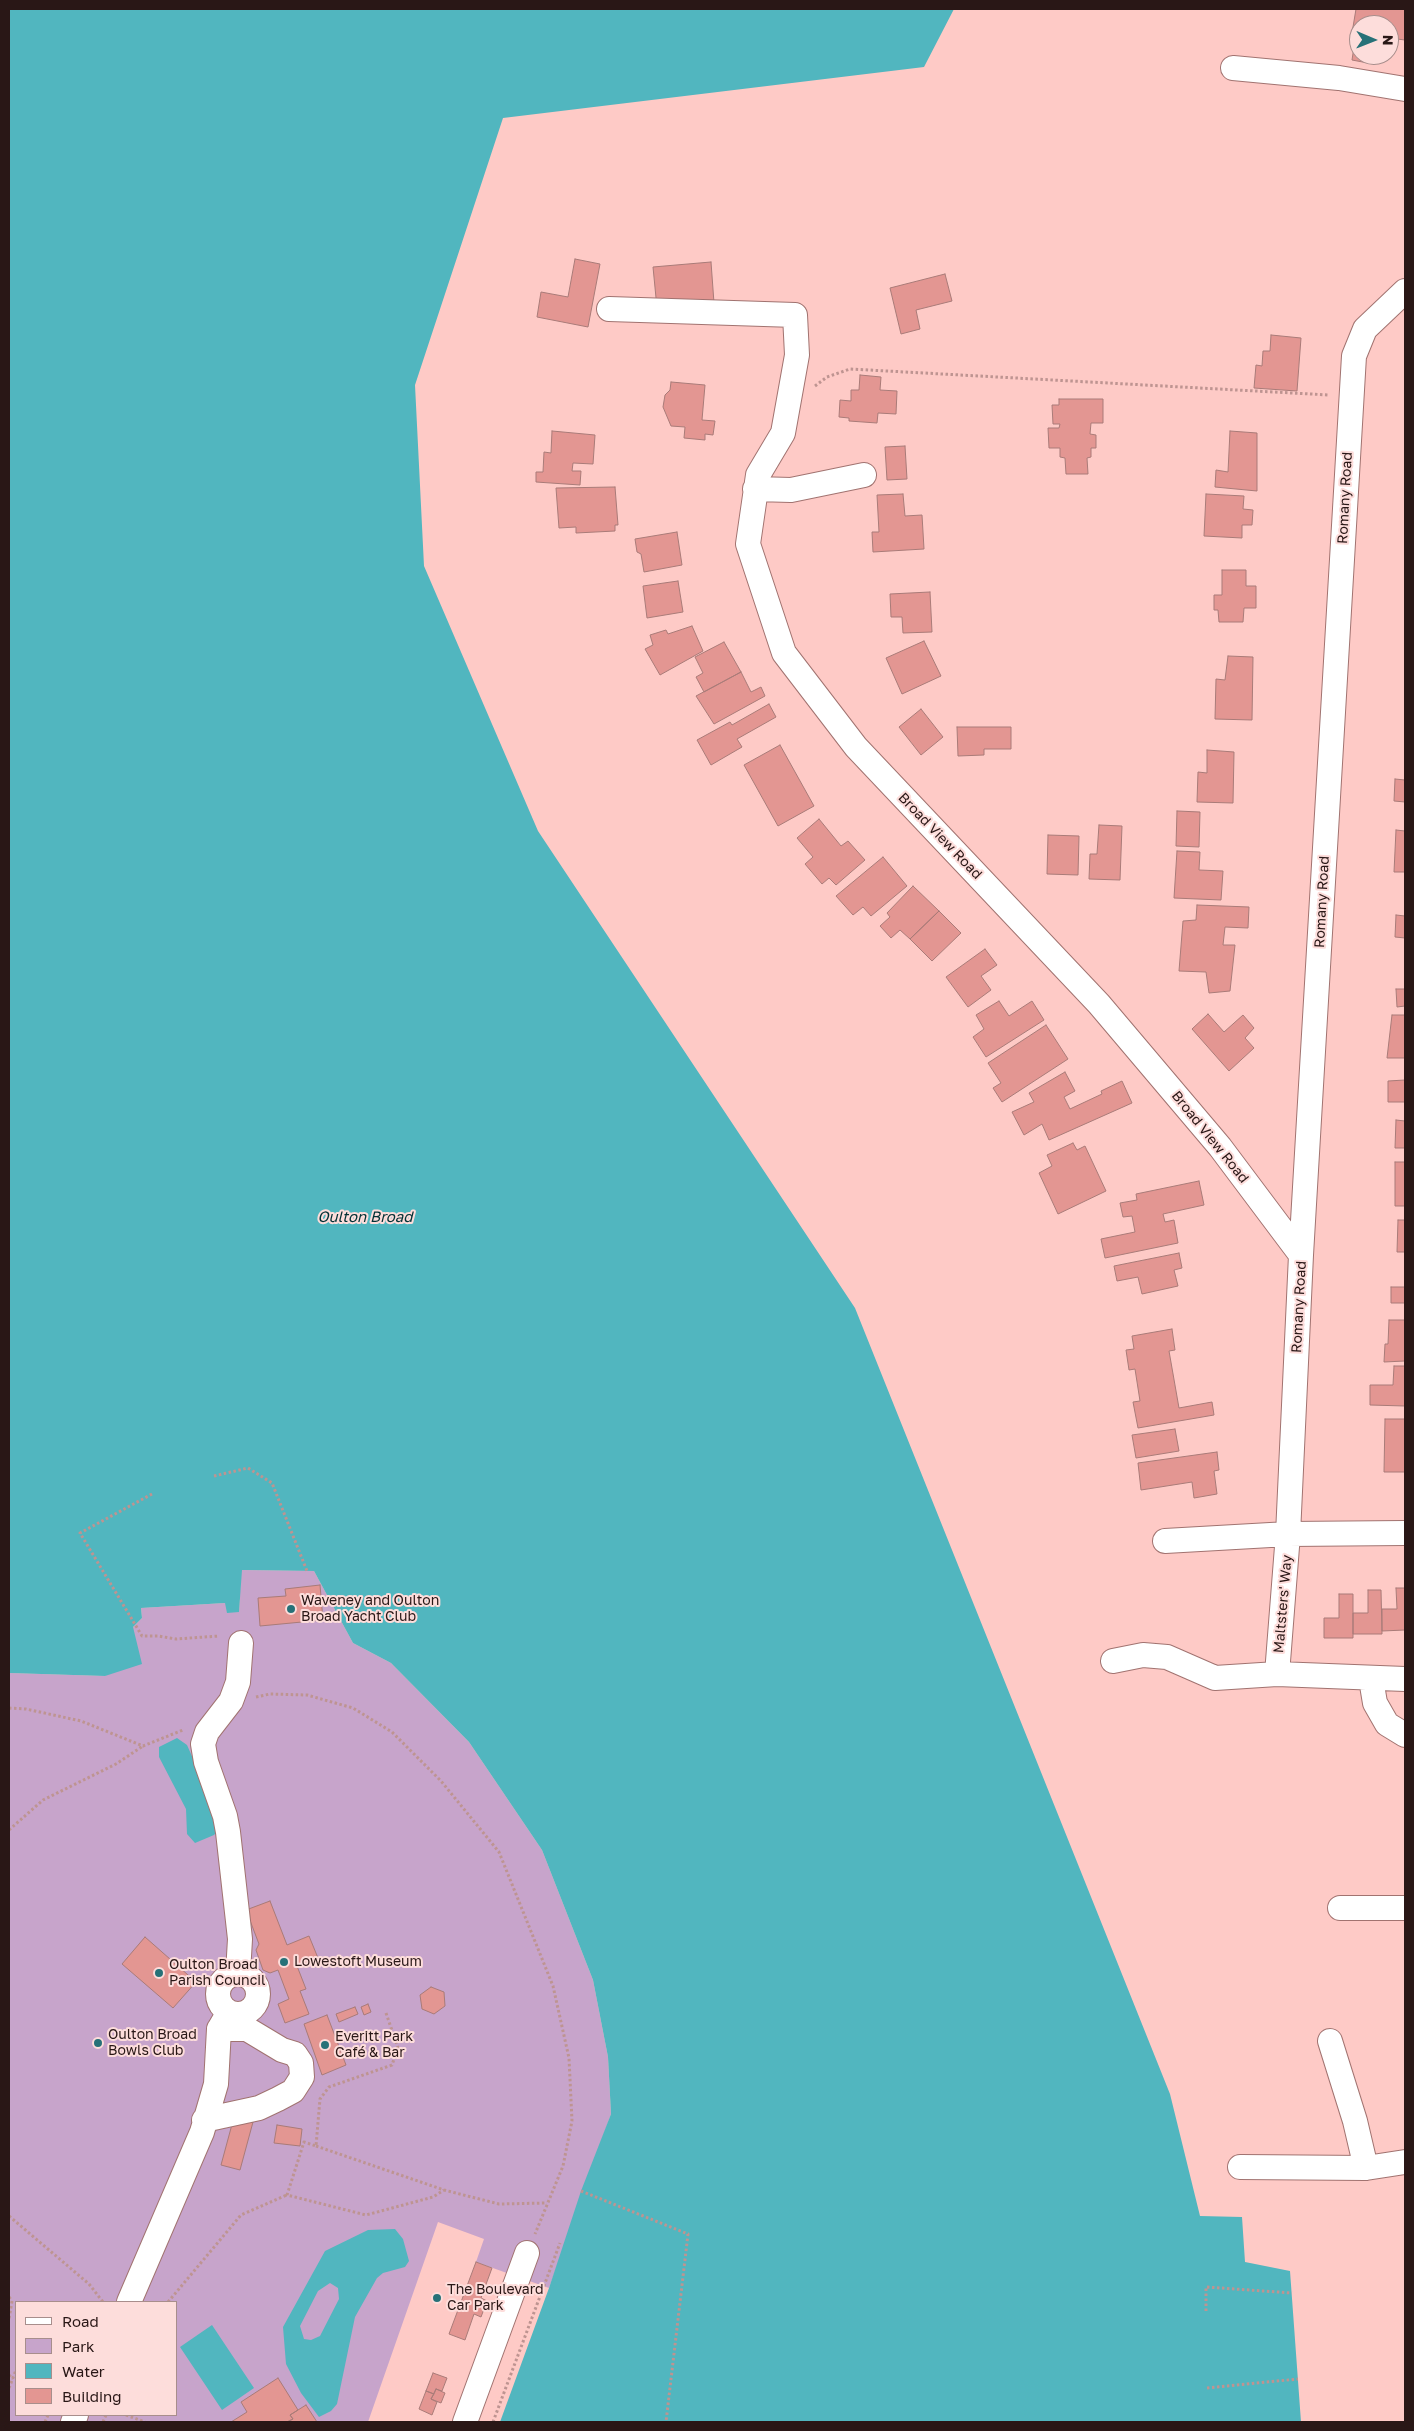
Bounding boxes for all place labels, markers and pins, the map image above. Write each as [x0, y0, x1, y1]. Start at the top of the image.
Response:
place label: Waveney and Oulton Broad Yacht Club [301, 1593, 439, 1625]
marker: Waveney and Oulton Broad Yacht Club [285, 1603, 297, 1615]
place label: Lowestoft Museum [294, 1954, 422, 1970]
marker: Lowestoft Museum [278, 1956, 290, 1968]
place label: Oulton Broad Parish Council [169, 1957, 266, 1990]
marker: Oulton Broad Parish Council [153, 1967, 165, 1979]
place label: Oulton Broad Bowls Club [108, 2027, 197, 2060]
place label: Everitt Park Café & Bar [335, 2029, 413, 2062]
marker: Oulton Broad Bowls Club [92, 2037, 104, 2049]
marker: Everitt Park Café & Bar [319, 2039, 331, 2051]
place label: The Boulevard Car Park [447, 2282, 544, 2314]
marker: The Boulevard Car Park [431, 2292, 443, 2304]

